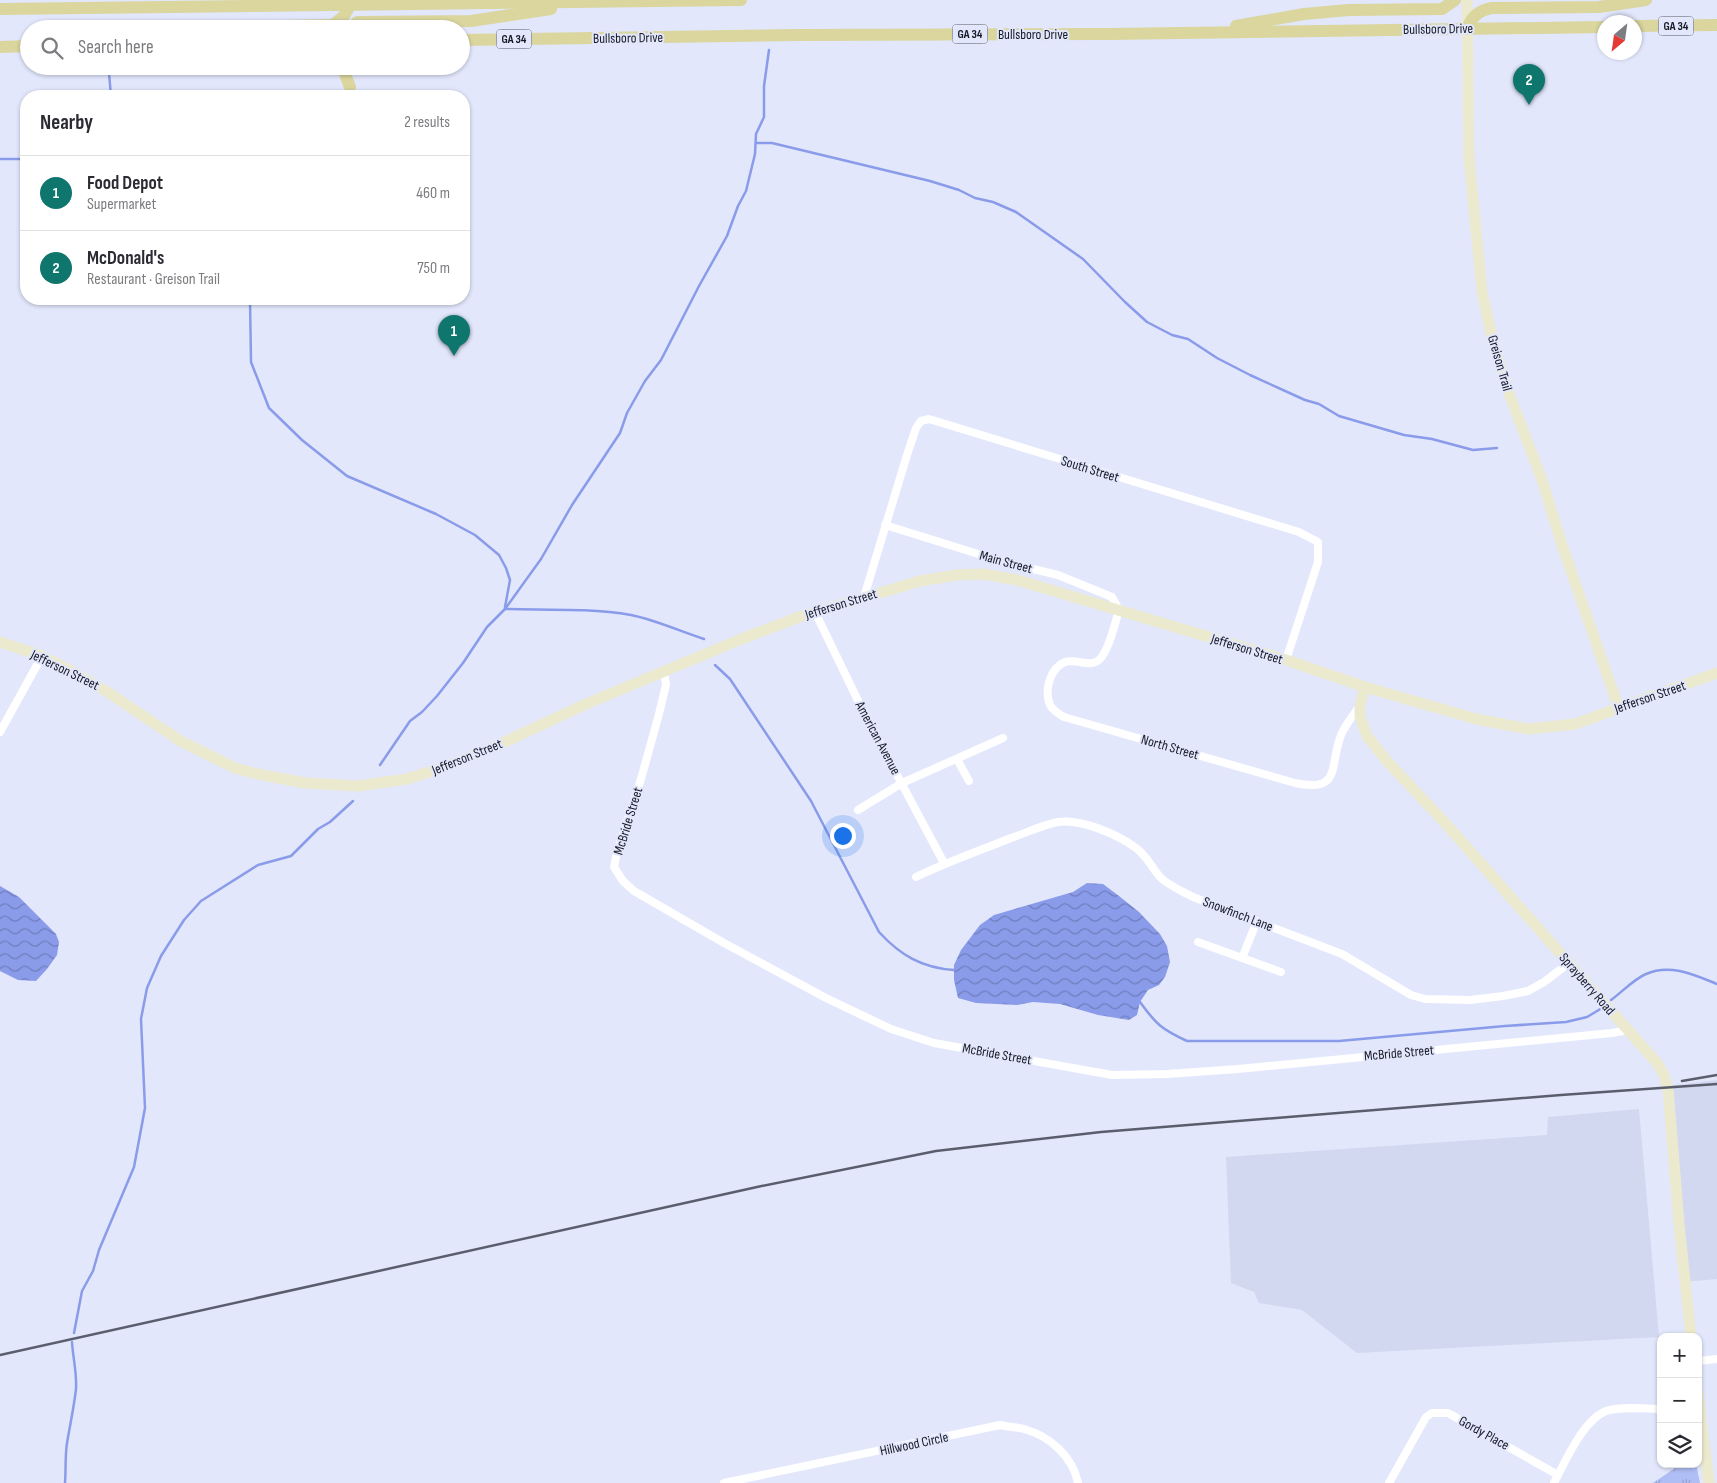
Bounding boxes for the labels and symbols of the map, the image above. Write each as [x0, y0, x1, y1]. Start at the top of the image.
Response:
north arrow [1597, 15, 1642, 60]
road number: GA 34 [1658, 16, 1694, 36]
street label: Bullsboro Drive [1403, 20, 1473, 38]
road number: GA 34 [952, 24, 988, 44]
street label: Bullsboro Drive [998, 26, 1068, 43]
street label: Bullsboro Drive [593, 29, 663, 47]
road number: GA 34 [496, 30, 532, 48]
pin: 2 [1513, 64, 1545, 105]
pin: 1 [438, 315, 470, 356]
street label: Greison Trail [1484, 333, 1516, 393]
street label: South Street [1059, 452, 1121, 486]
street label: Main Street [978, 547, 1034, 577]
street label: Jefferson Street [802, 585, 879, 623]
street label: Jefferson Street [1208, 630, 1285, 668]
street label: Jefferson Street [27, 646, 102, 694]
street label: Jefferson Street [1611, 677, 1688, 717]
street label: American Avenue [851, 697, 904, 778]
street label: North Street [1139, 731, 1201, 763]
street label: Jefferson Street [428, 735, 505, 779]
street label: McBride Street [610, 785, 646, 857]
your location [830, 823, 856, 849]
street label: Snowfinch Lane [1201, 893, 1275, 935]
street label: Sprayberry Road [1555, 949, 1619, 1019]
street label: McBride Street [961, 1040, 1033, 1068]
street label: McBride Street [1363, 1041, 1435, 1065]
street label: Gordy Place [1456, 1412, 1512, 1454]
street label: Hillwood Circle [878, 1428, 950, 1460]

